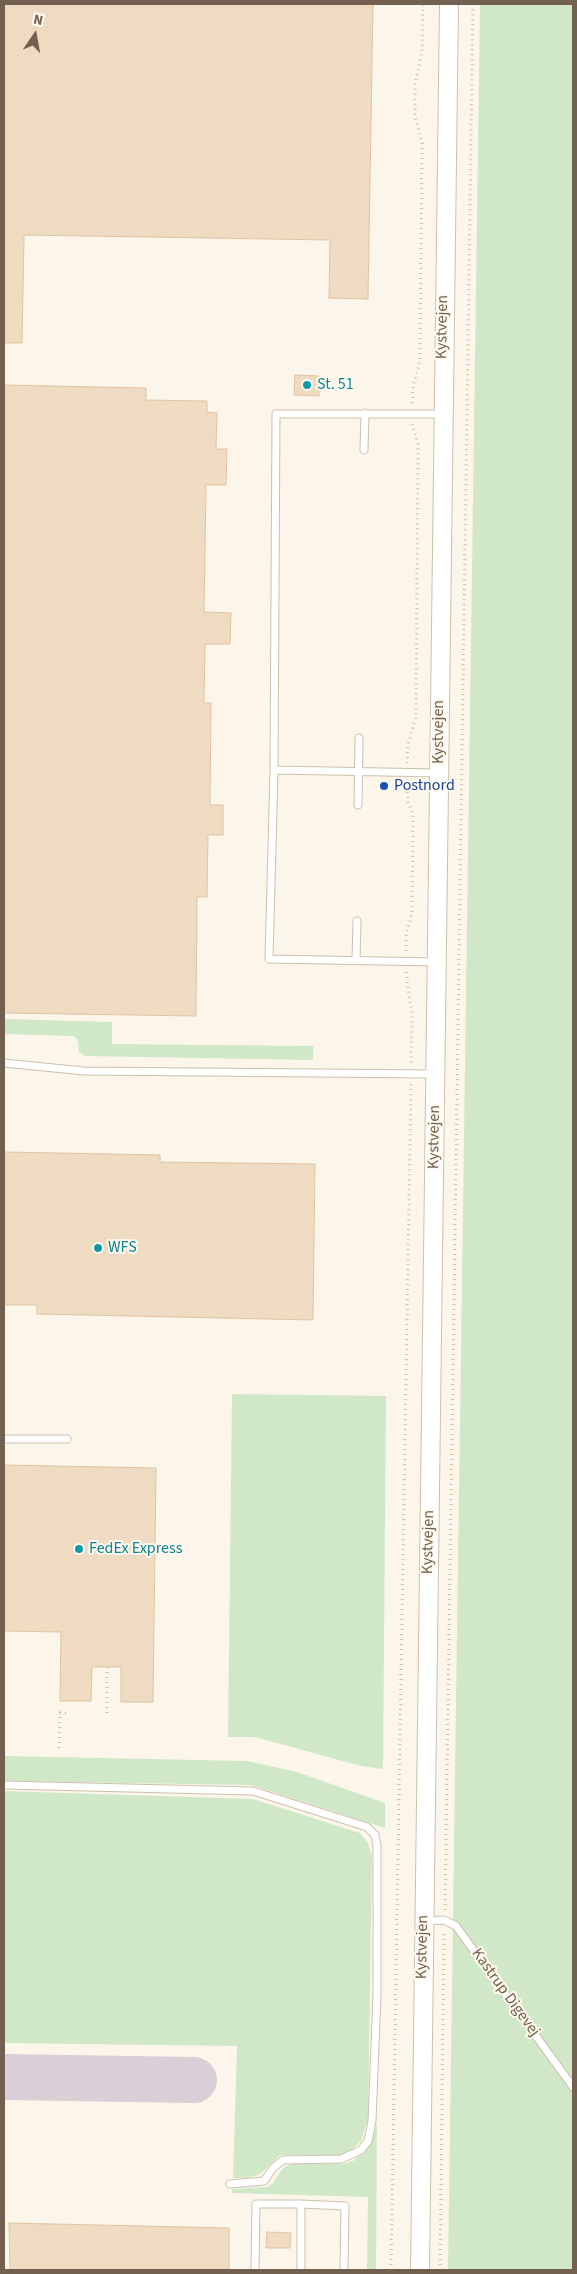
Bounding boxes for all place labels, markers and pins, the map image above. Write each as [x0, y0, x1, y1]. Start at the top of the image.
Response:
place label: St. 51 [317, 375, 354, 395]
marker: St. 51 [301, 379, 313, 391]
place label: Postnord [394, 776, 455, 796]
marker: Postnord [378, 780, 390, 792]
place label: WFS [108, 1238, 137, 1258]
marker: WFS [92, 1242, 104, 1254]
place label: FedEx Express [89, 1539, 182, 1559]
marker: FedEx Express [73, 1543, 85, 1555]

